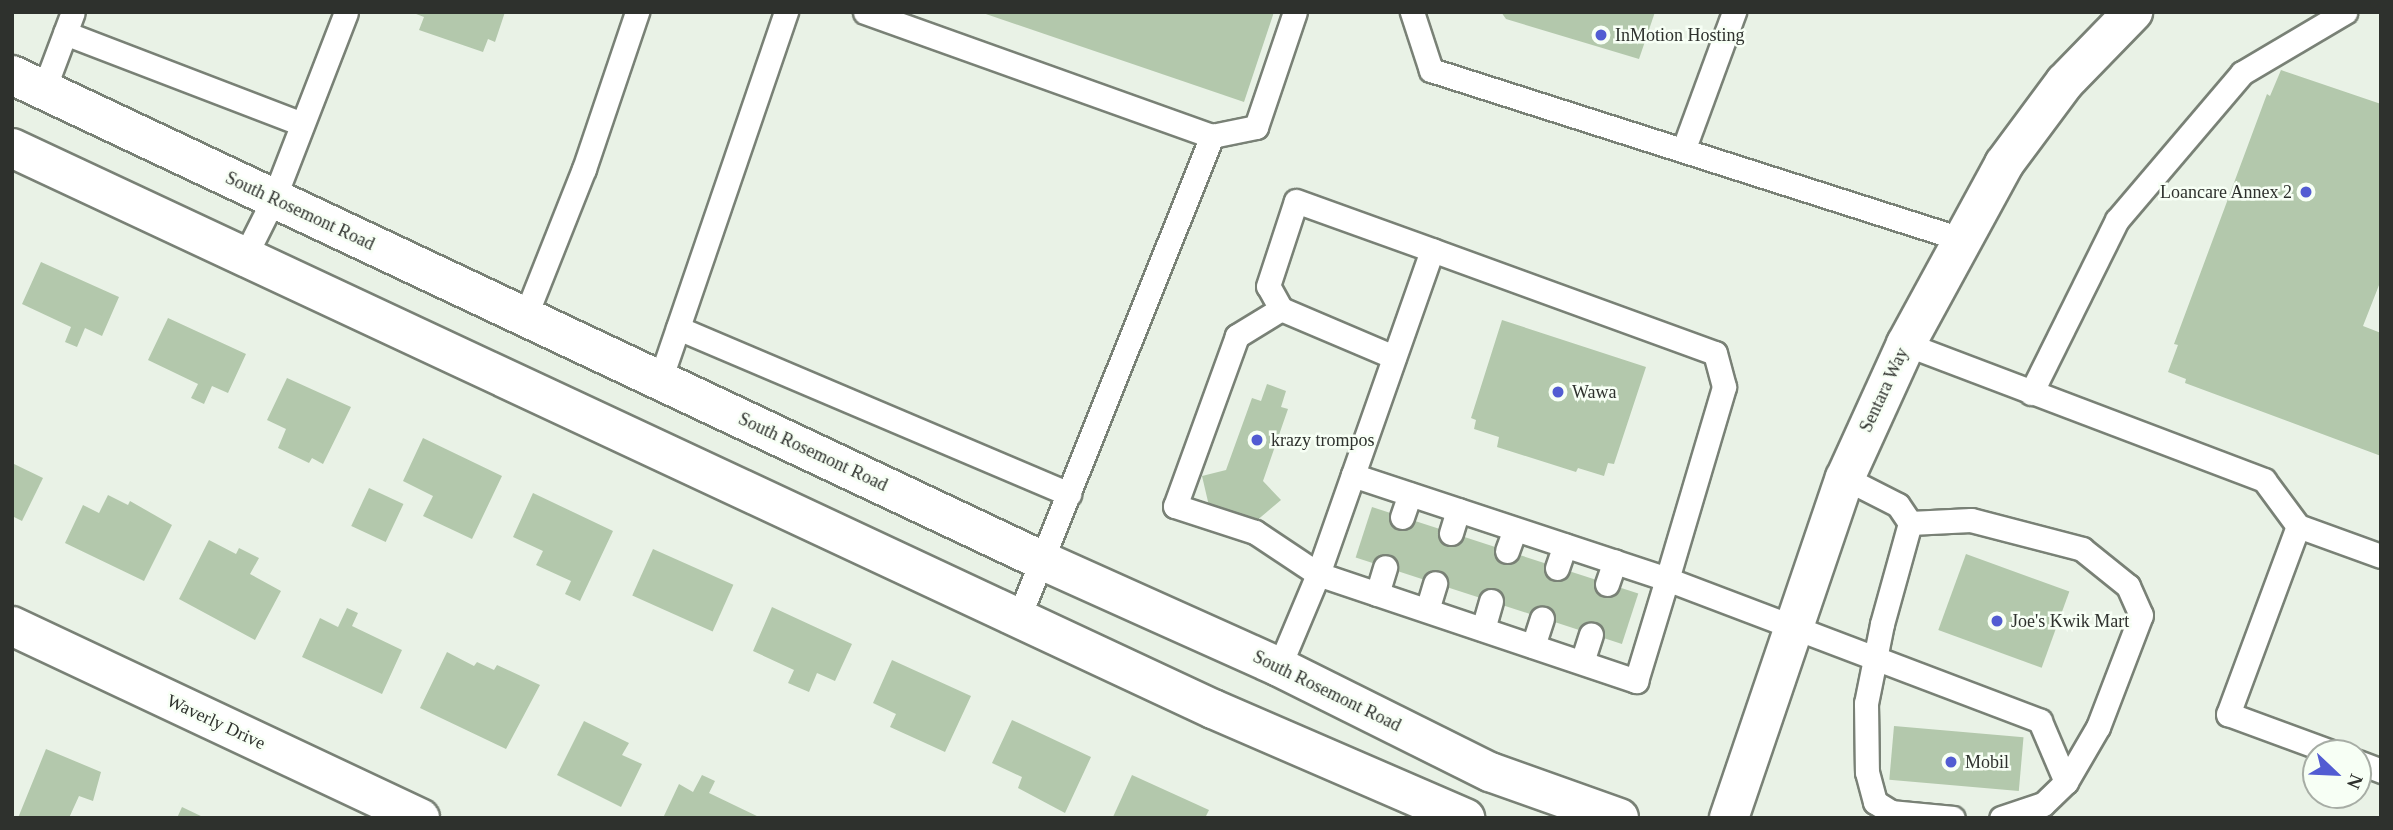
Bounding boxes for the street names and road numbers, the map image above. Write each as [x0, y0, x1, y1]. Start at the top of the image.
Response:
street label: South Rosemont Road [222, 167, 378, 255]
street label: Sentara Way [1855, 344, 1913, 436]
street label: South Rosemont Road [735, 408, 891, 496]
street label: South Rosemont Road [1249, 646, 1405, 736]
street label: Waverly Drive [163, 690, 269, 754]

